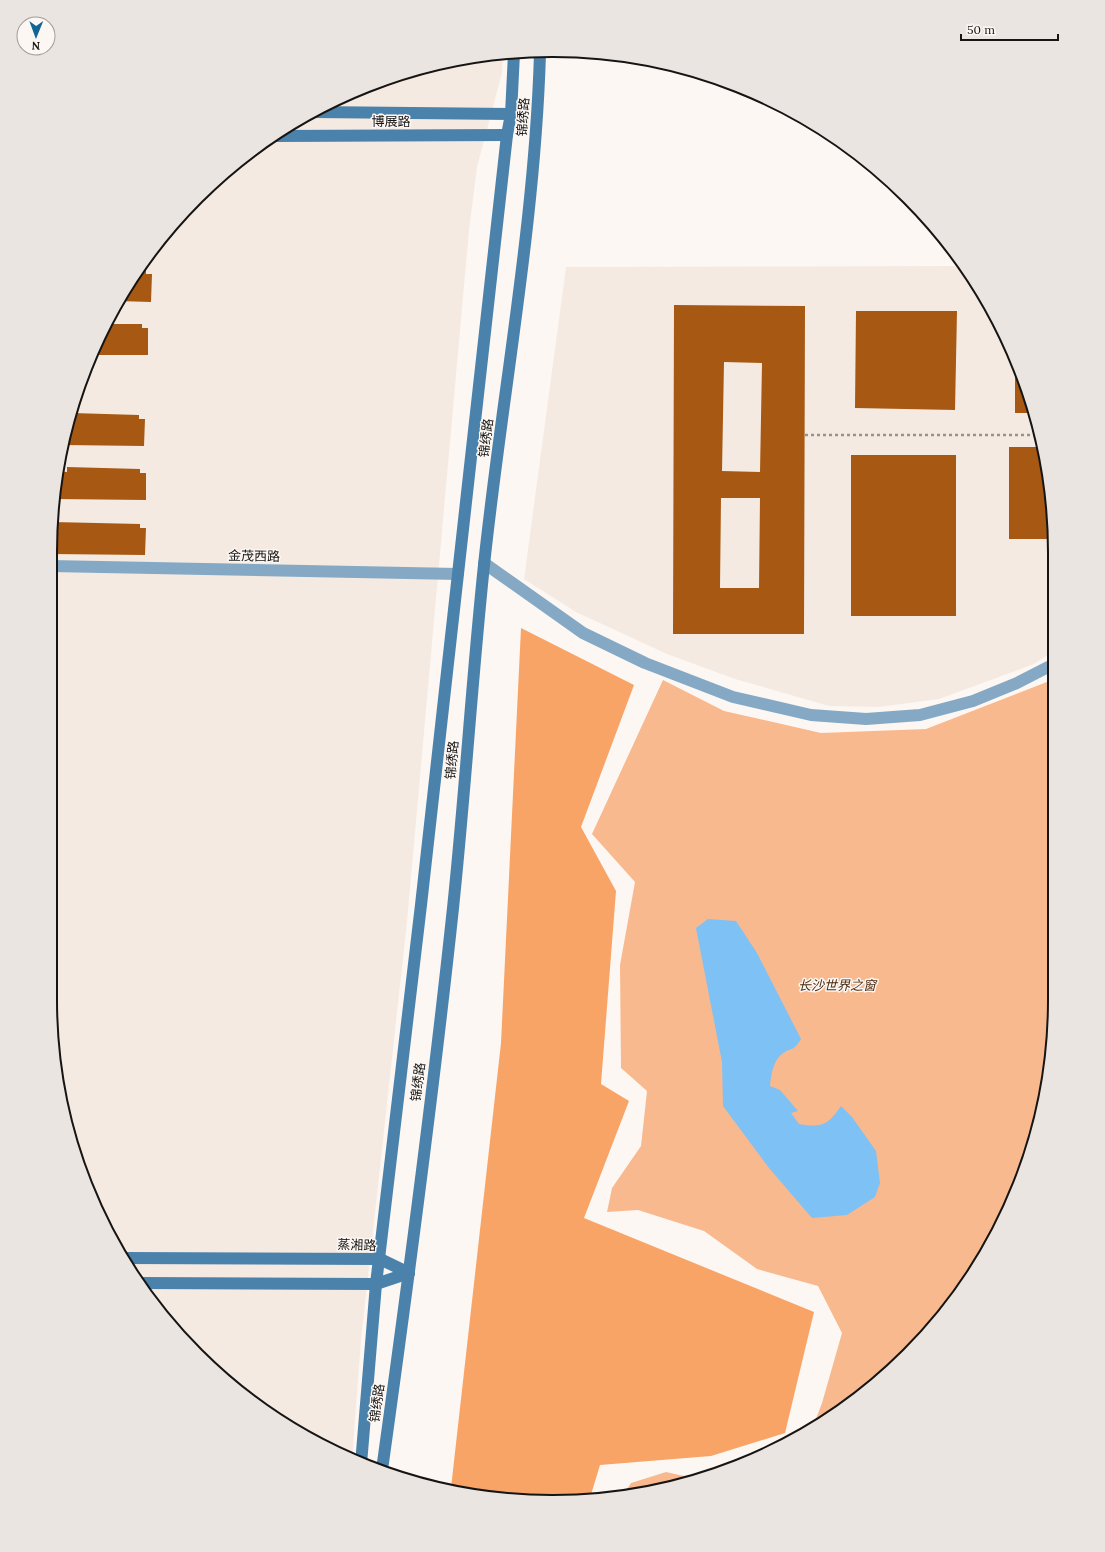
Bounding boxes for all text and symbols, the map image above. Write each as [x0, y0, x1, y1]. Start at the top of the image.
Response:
north arrow [16, 16, 56, 56]
scale bar [961, 16, 1058, 42]
text: 50 m [967, 22, 995, 37]
text: N [31, 39, 40, 53]
street label: 锦绣路 [513, 97, 533, 137]
street label: 博展路 [371, 113, 411, 130]
street label: 锦绣路 [475, 418, 497, 458]
street label: 金茂西路 [228, 547, 280, 565]
street label: 锦绣路 [442, 740, 462, 780]
park label: 长沙世界之窗 [798, 977, 878, 994]
street label: 锦绣路 [407, 1062, 429, 1102]
street label: 蒸湘路 [337, 1236, 377, 1254]
street label: 锦绣路 [366, 1382, 388, 1424]

